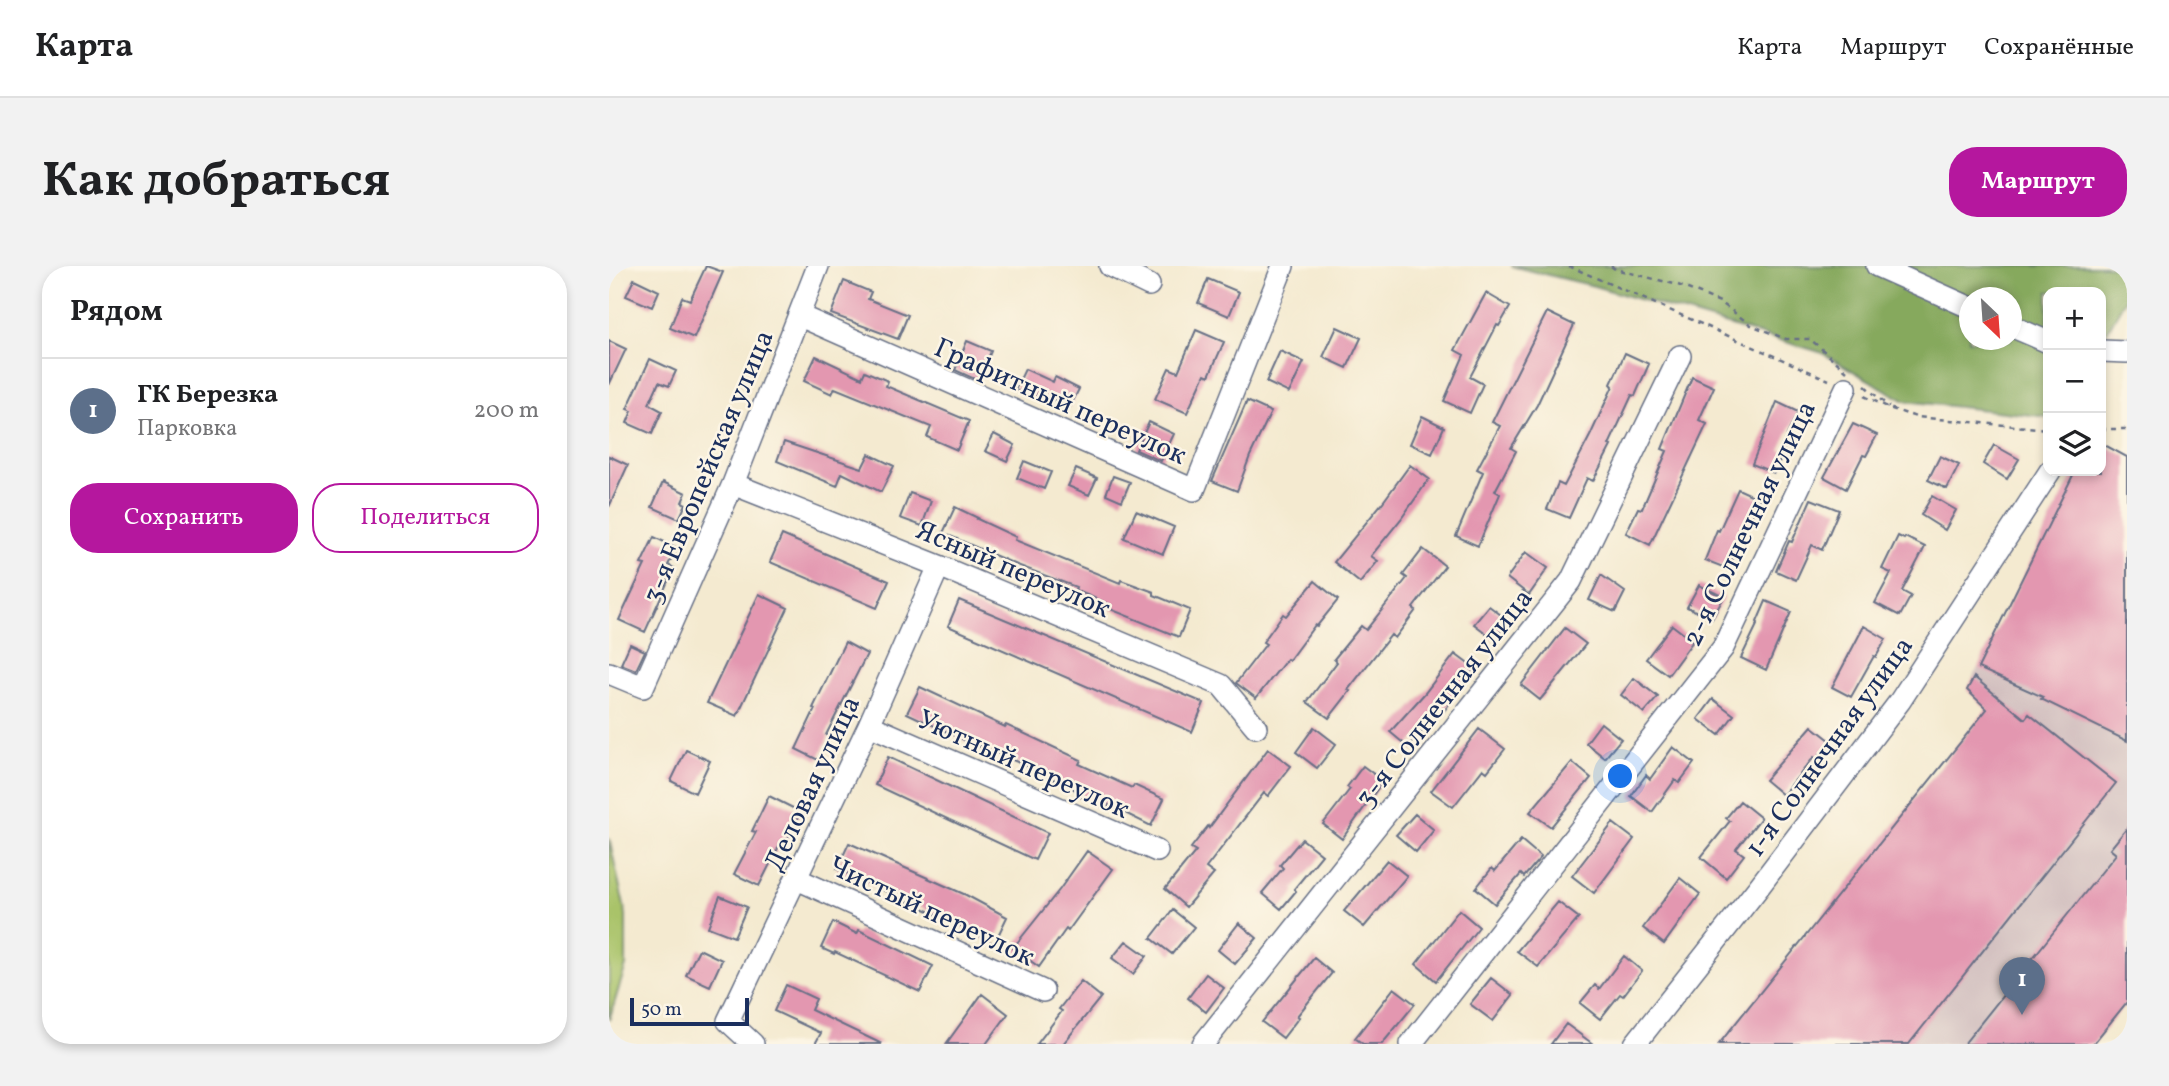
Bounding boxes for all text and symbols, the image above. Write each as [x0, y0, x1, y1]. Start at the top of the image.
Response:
text: Карта [35, 25, 133, 71]
text: Карта [1737, 31, 1802, 65]
text: Маршрут [1840, 31, 1946, 65]
text: Сохранённые [1984, 31, 2134, 65]
button: Маршрут [1949, 147, 2127, 217]
text: Как добраться [42, 148, 390, 217]
north arrow [1959, 287, 2022, 350]
map controls [2043, 287, 2106, 476]
button: + [2043, 287, 2106, 350]
text: Рядом [70, 291, 163, 333]
street label: 3-я Европейская улица [634, 324, 785, 610]
street label: Графитный переулок [928, 329, 1193, 476]
button: − [2043, 350, 2106, 413]
text: ГК Березка [137, 377, 278, 413]
text: 1 [88, 395, 98, 427]
text: 200 m [474, 395, 539, 427]
street label: 2-я Солнечная улица [1674, 395, 1827, 654]
text: Парковка [137, 413, 238, 445]
button: layers [2043, 413, 2106, 476]
button: Сохранить [70, 483, 298, 553]
button: Поделиться [312, 483, 539, 553]
street label: Ясный переулок [910, 512, 1116, 629]
street label: 3-я Солнечная улица [1347, 581, 1543, 816]
street label: 1-я Солнечная улица [1737, 629, 1923, 866]
street label: Деловая улица [756, 690, 871, 878]
street label: Уютный переулок [911, 701, 1135, 830]
your location [1603, 759, 1637, 793]
street label: Чистый переулок [821, 847, 1041, 977]
pin: 1 [1999, 957, 2045, 1015]
scale bar [630, 995, 749, 1027]
text: 50 m [641, 997, 682, 1023]

